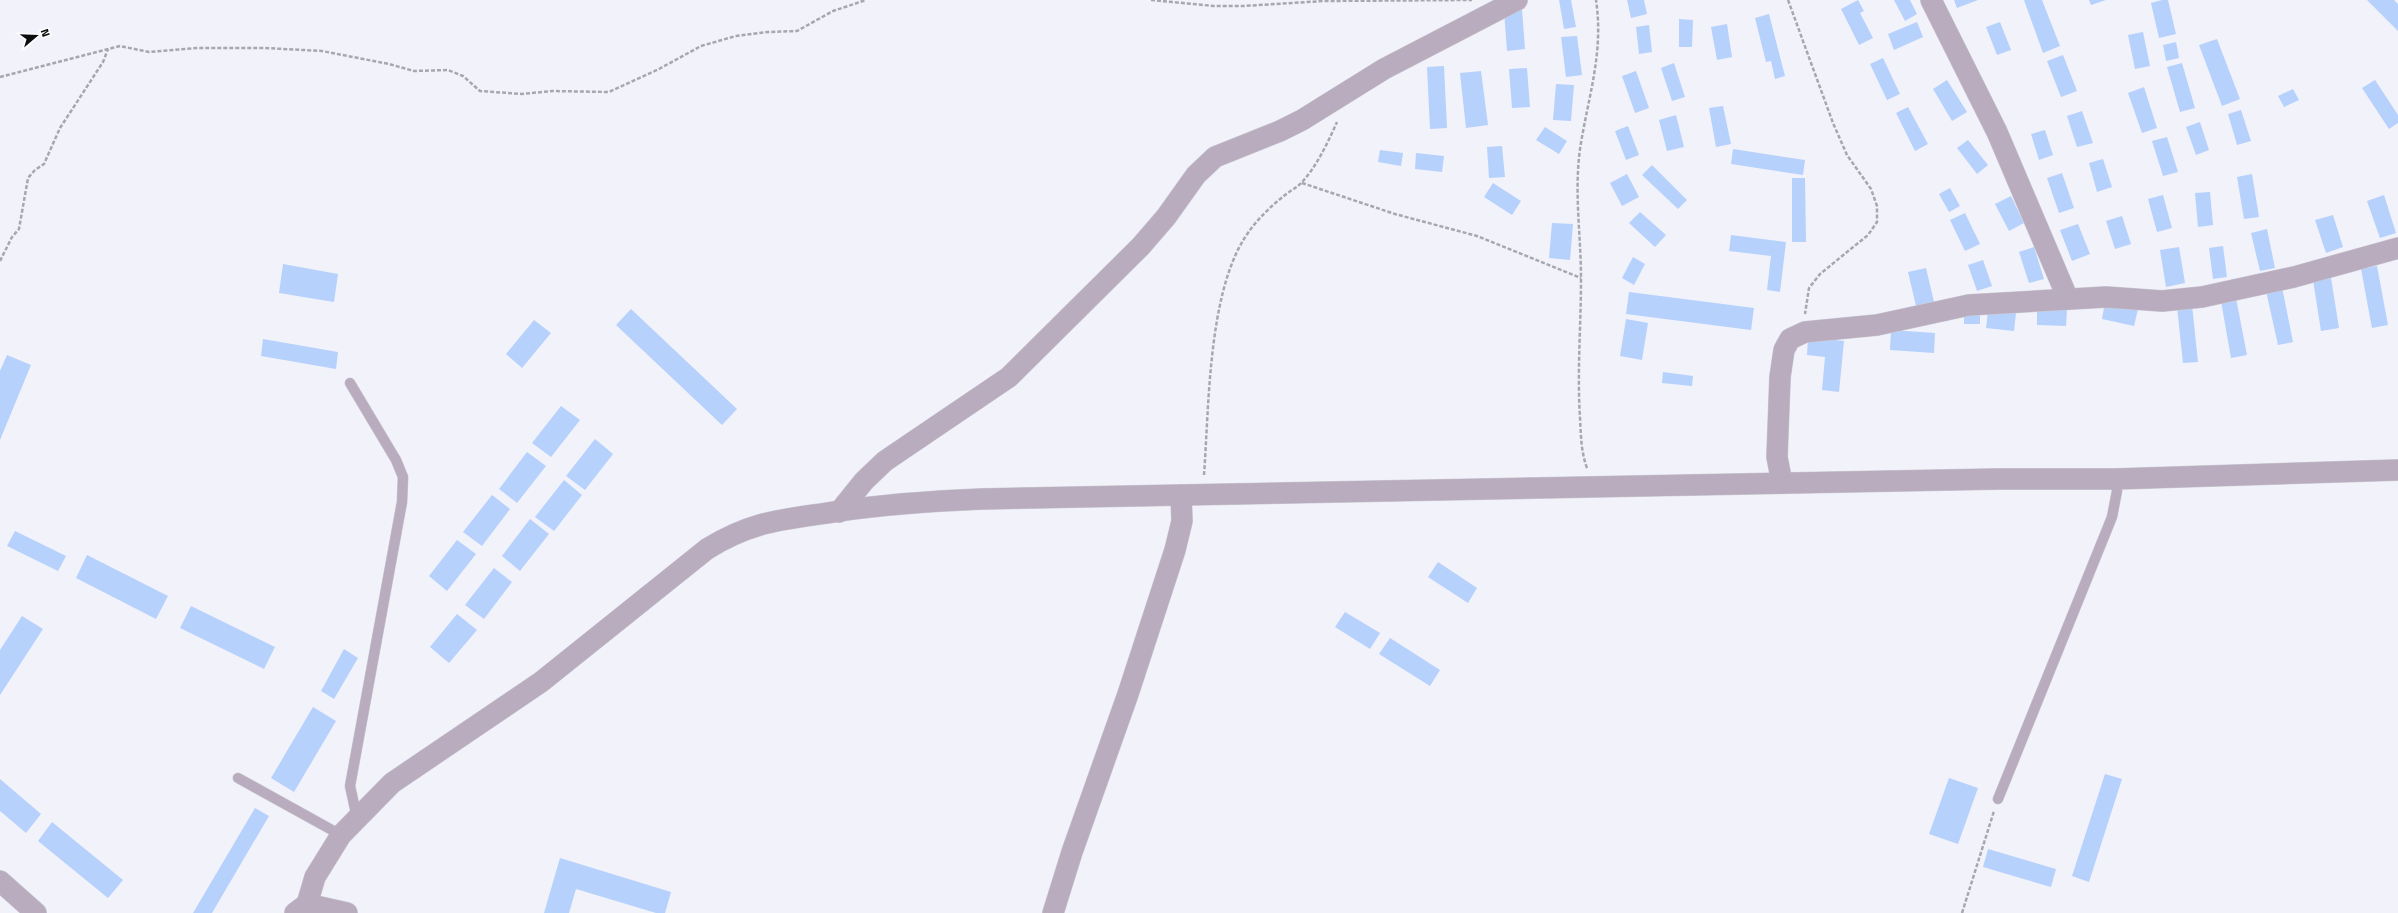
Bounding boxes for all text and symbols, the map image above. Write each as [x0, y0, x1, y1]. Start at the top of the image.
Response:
north arrow [16, 16, 56, 56]
text: N [37, 27, 54, 39]

